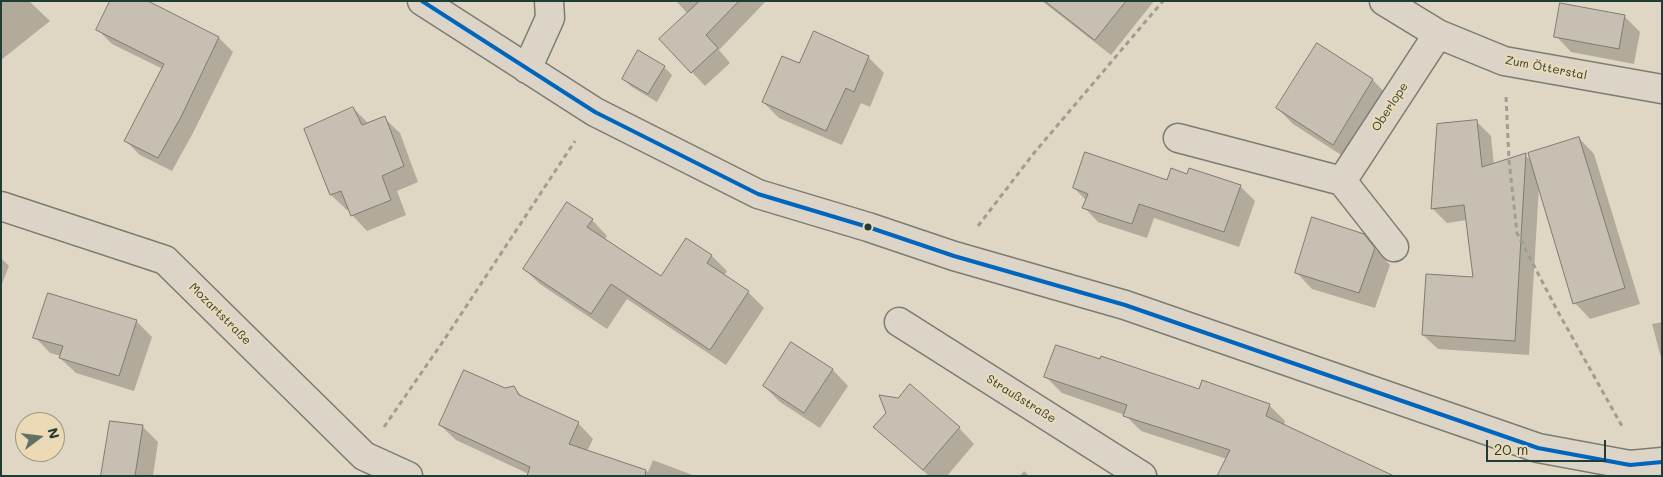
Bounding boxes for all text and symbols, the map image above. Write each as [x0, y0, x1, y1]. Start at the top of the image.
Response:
street label: Zum Ötterstal [1504, 53, 1588, 83]
street label: Oberlope [1369, 80, 1411, 134]
unlabelled marker [863, 222, 873, 232]
street label: Mozartstraße [186, 280, 254, 348]
street label: Straußstraße [984, 372, 1058, 426]
north arrow [15, 412, 65, 462]
text: N [43, 426, 65, 441]
scale bar [1488, 430, 1608, 462]
text: 20 m [1494, 439, 1528, 459]

